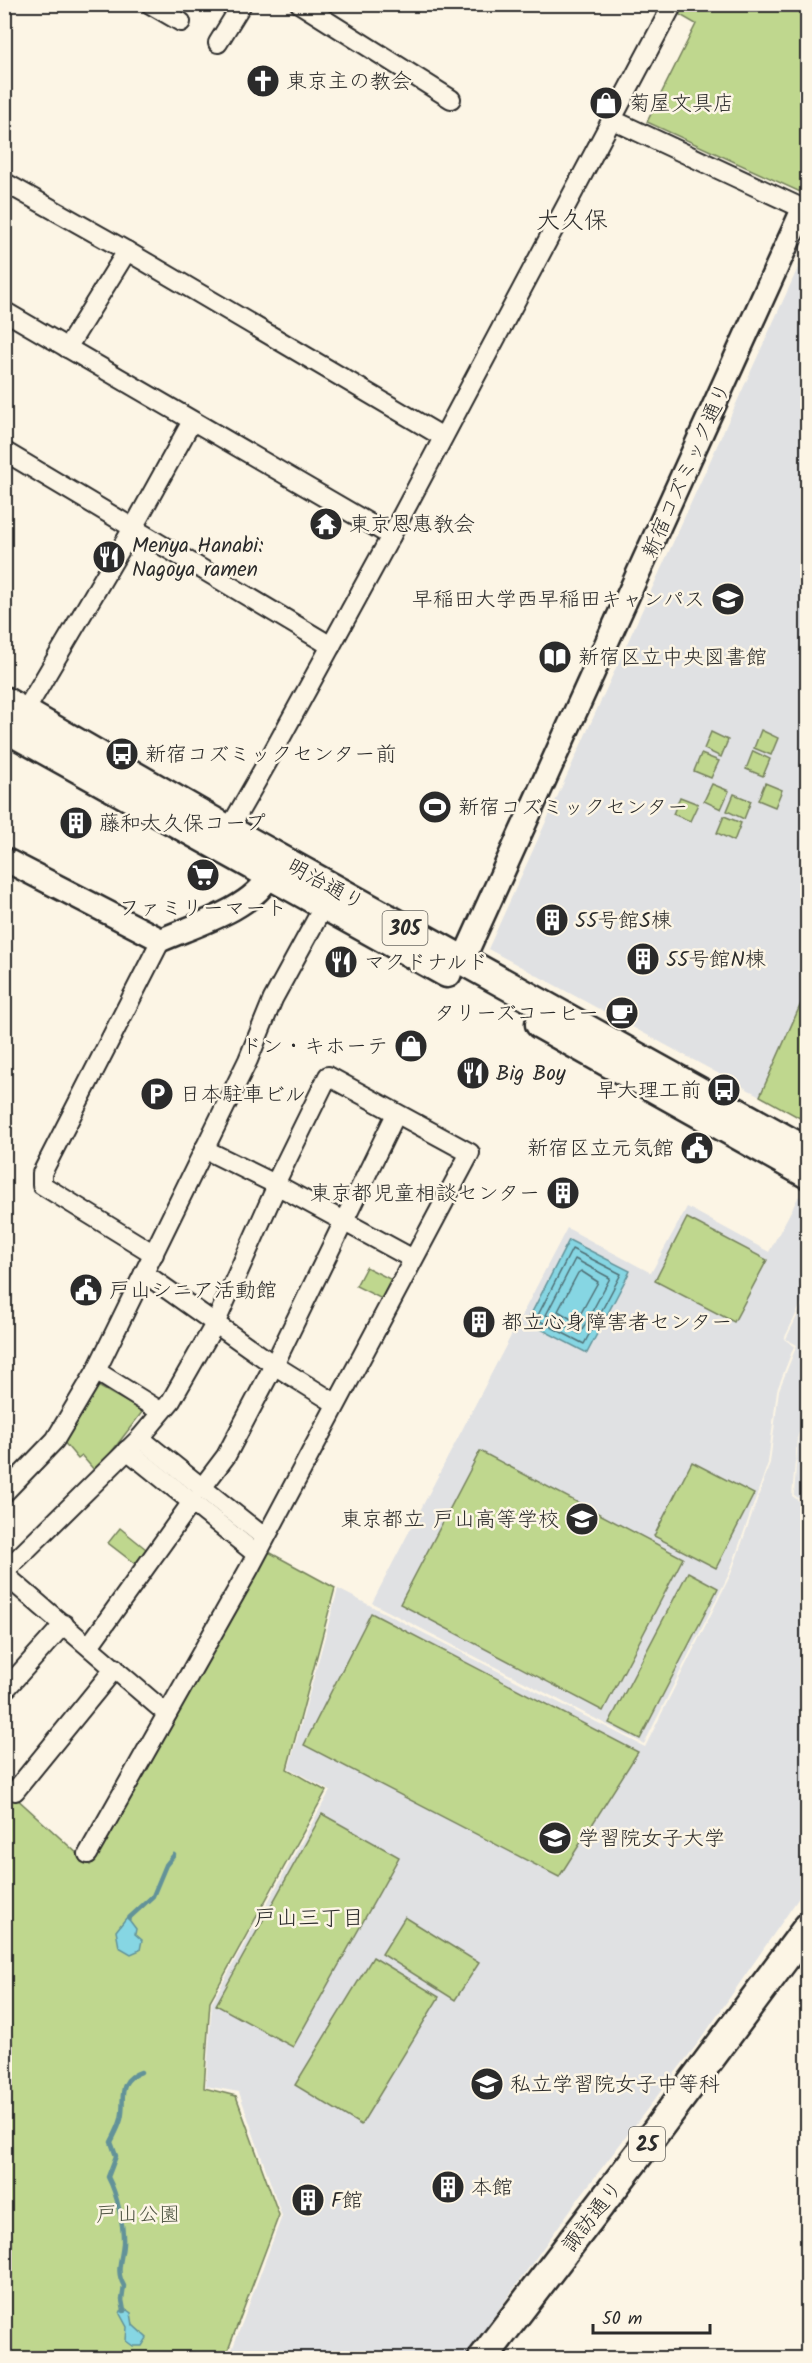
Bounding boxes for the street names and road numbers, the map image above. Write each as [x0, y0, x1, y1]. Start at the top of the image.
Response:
street label: 新宿コズミック通り [634, 378, 741, 564]
street label: 明治通り [281, 851, 370, 920]
road number: 305 [382, 911, 428, 945]
road number: 25 [629, 2127, 665, 2161]
street label: 諏訪通り [554, 2174, 632, 2260]

